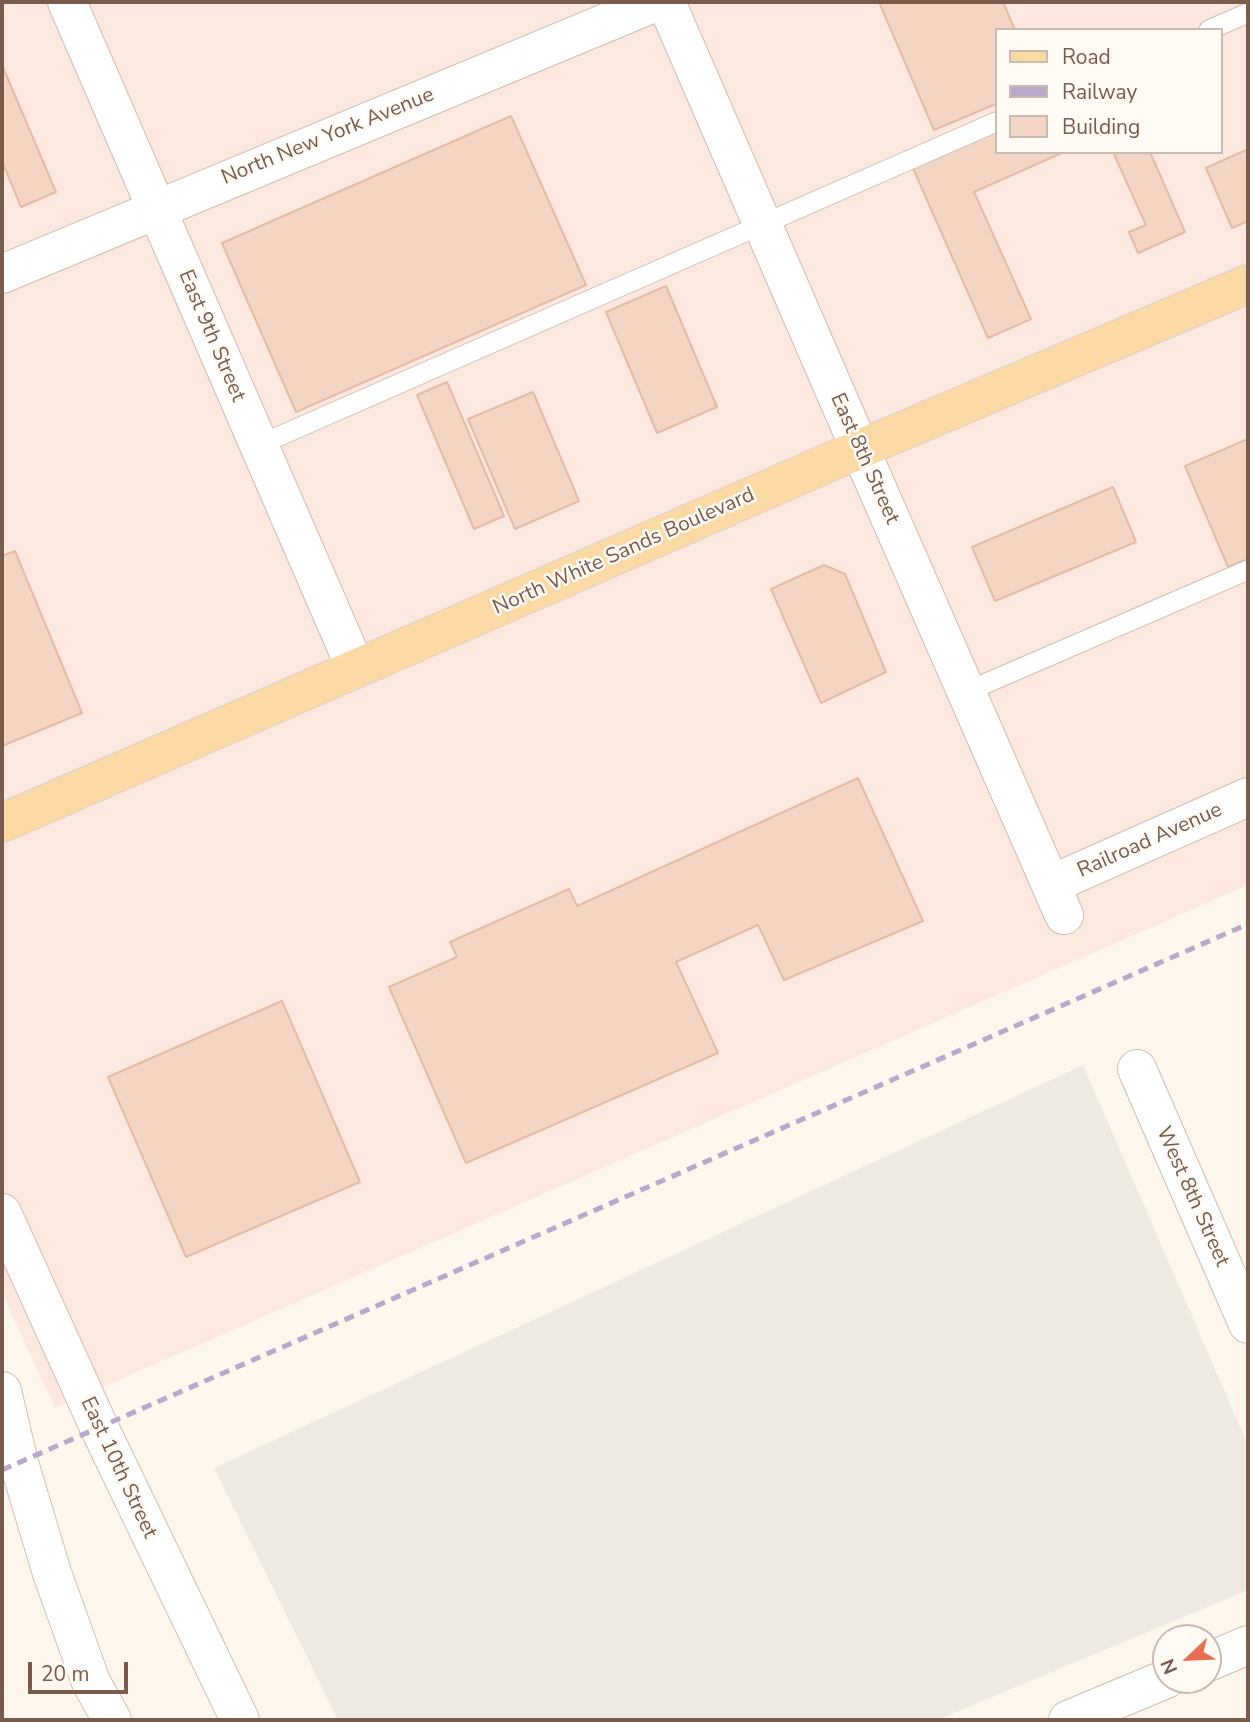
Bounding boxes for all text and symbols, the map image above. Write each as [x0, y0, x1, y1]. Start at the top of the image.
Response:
legend [995, 28, 1222, 154]
text: Road [1062, 43, 1111, 71]
text: Railway [1062, 78, 1137, 106]
street label: North New York Avenue [218, 83, 438, 191]
text: Building [1062, 113, 1140, 141]
street label: East 9th Street [172, 266, 250, 406]
street label: East 8th Street [824, 390, 904, 528]
street label: North White Sands Boulevard [489, 483, 759, 621]
street label: Railroad Avenue [1074, 798, 1226, 884]
street label: West 8th Street [1150, 1123, 1234, 1271]
street label: East 10th Street [74, 1393, 162, 1543]
north arrow [1152, 1624, 1222, 1694]
scale bar [32, 1648, 131, 1692]
text: N [1155, 1655, 1184, 1678]
text: 20 m [41, 1660, 90, 1688]

